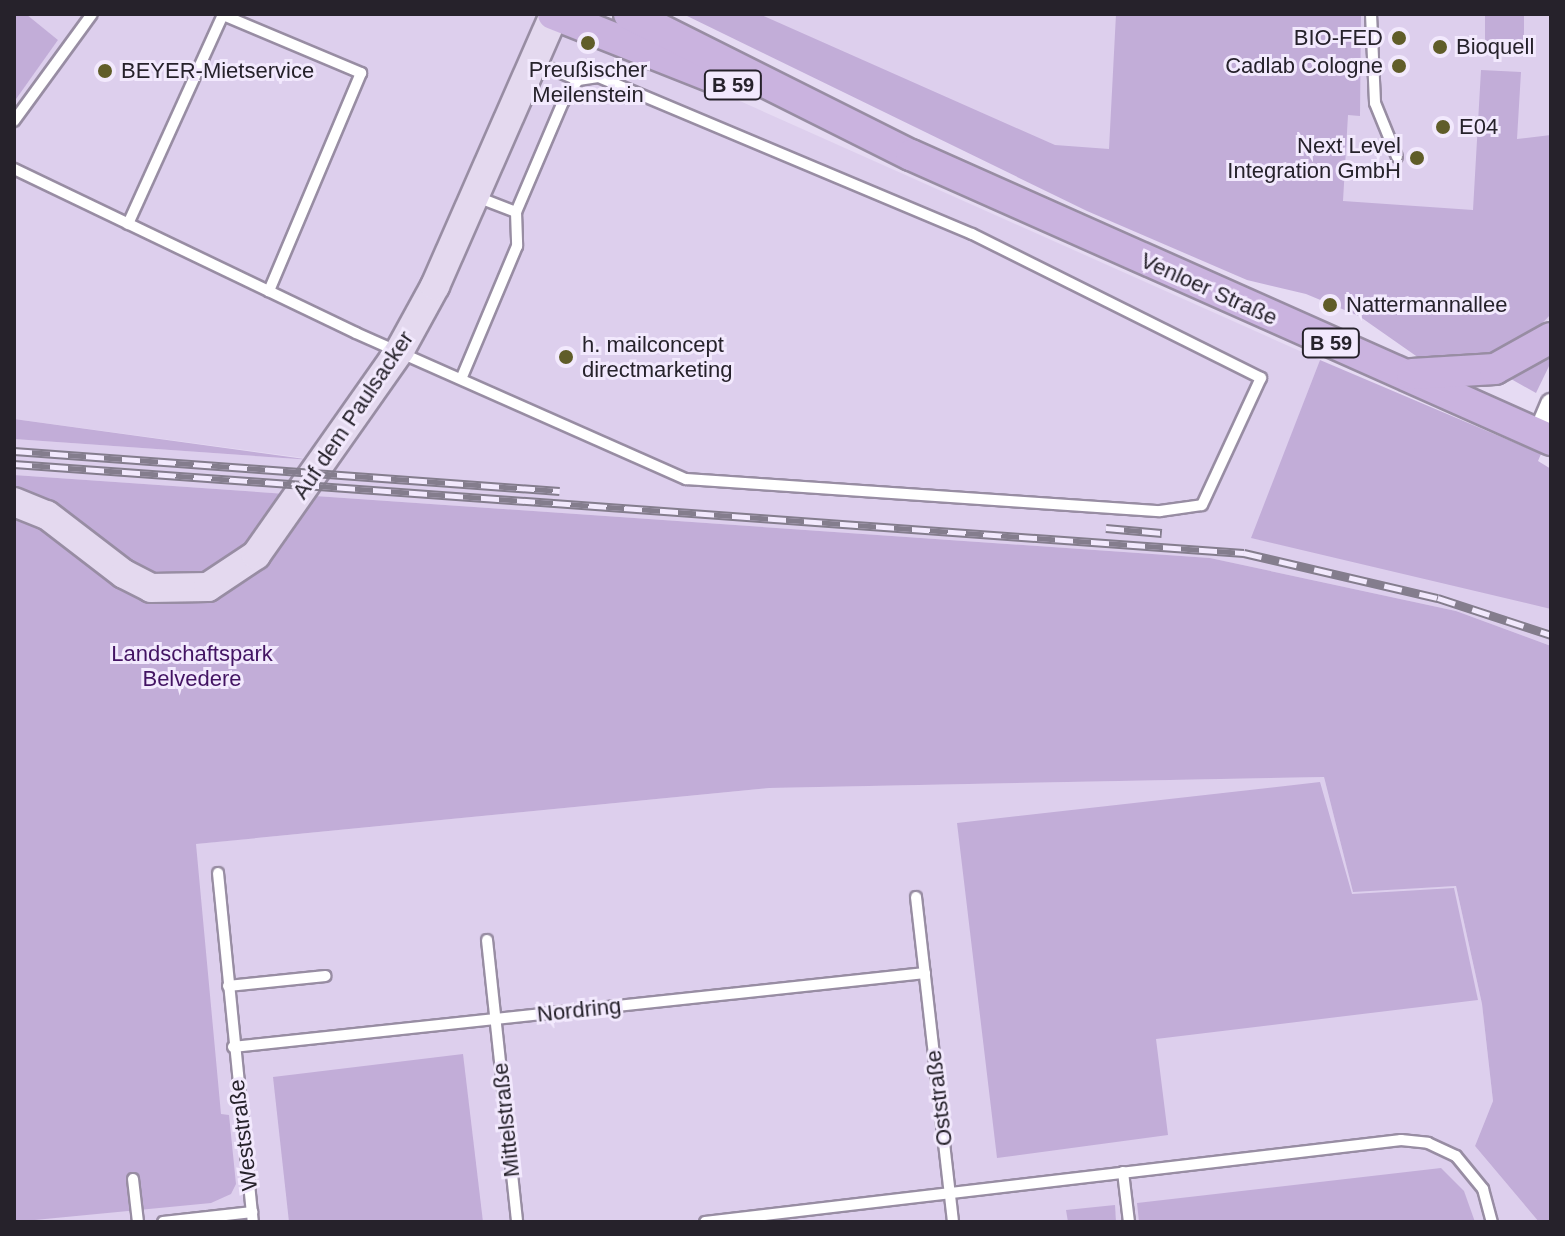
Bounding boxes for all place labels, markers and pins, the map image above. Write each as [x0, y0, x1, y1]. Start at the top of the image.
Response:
place label: BIO-FED [1294, 25, 1383, 51]
marker: BIO-FED [1390, 29, 1408, 47]
marker: Preußischer Meilenstein [579, 34, 597, 52]
place label: Bioquell [1456, 34, 1534, 60]
marker: Bioquell [1431, 38, 1449, 56]
place label: Cadlab Cologne [1225, 53, 1383, 79]
place label: Preußischer Meilenstein [529, 56, 647, 108]
marker: Cadlab Cologne [1390, 57, 1408, 75]
place label: BEYER-Mietservice [121, 58, 314, 84]
marker: BEYER-Mietservice [96, 62, 114, 80]
place label: E04 [1459, 114, 1498, 140]
marker: E04 [1434, 118, 1452, 136]
place label: Next Level Integration GmbH [1227, 132, 1401, 184]
marker: Next Level Integration GmbH [1408, 149, 1426, 167]
place label: Nattermannallee [1346, 292, 1507, 318]
marker: Nattermannallee [1321, 296, 1339, 314]
place label: h. mailconcept directmarketing [582, 331, 732, 382]
marker: h. mailconcept directmarketing [557, 348, 575, 366]

